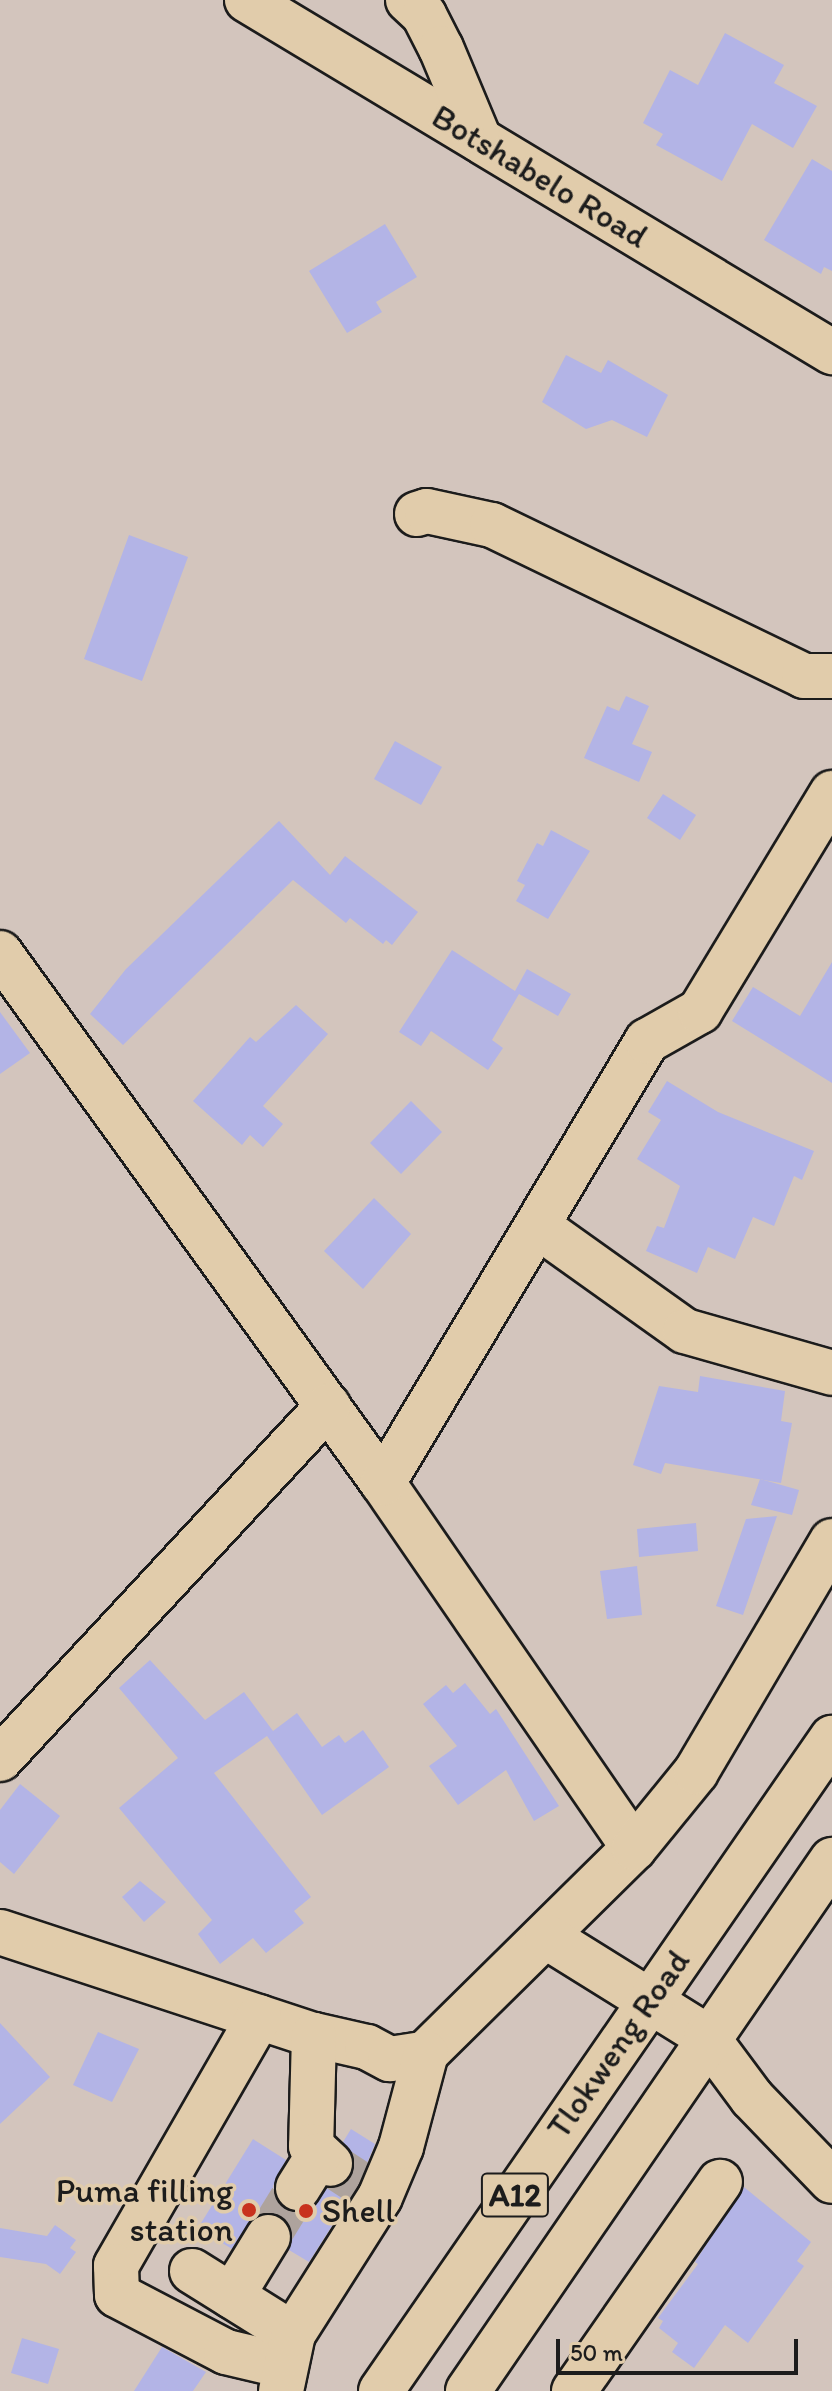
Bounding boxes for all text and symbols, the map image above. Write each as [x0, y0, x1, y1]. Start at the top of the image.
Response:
street label: Botshabelo Road [425, 96, 655, 256]
street label: Tlokweng Road [538, 1942, 698, 2146]
road number: A12 [479, 2167, 551, 2223]
place label: Puma filling station [56, 2170, 233, 2250]
place label: Shell [322, 2191, 395, 2231]
marker: Puma filling station [240, 2201, 258, 2219]
marker: Shell [297, 2202, 315, 2220]
scale bar [560, 2323, 802, 2373]
text: 50 m [570, 2338, 623, 2367]

